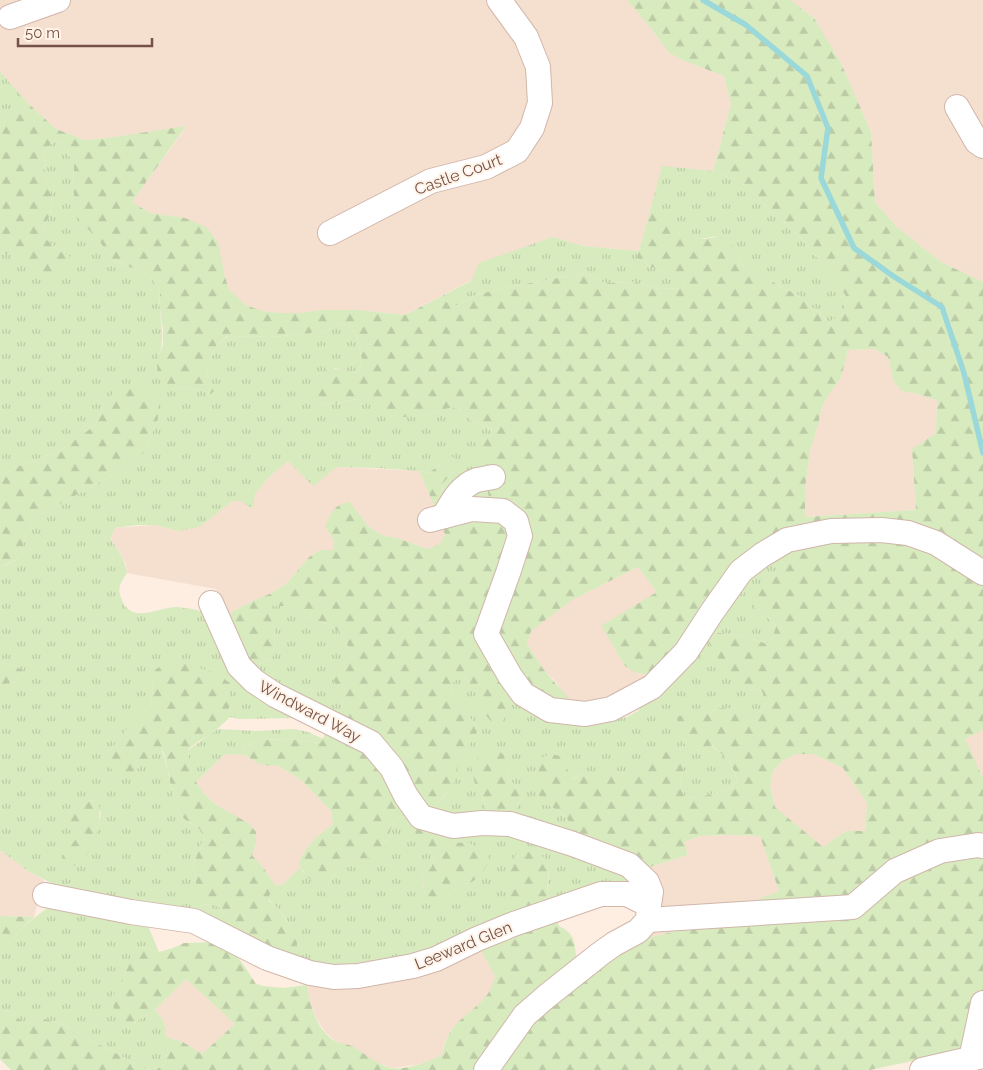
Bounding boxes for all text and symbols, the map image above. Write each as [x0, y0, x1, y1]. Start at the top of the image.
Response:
scale bar [18, 15, 151, 47]
text: 50 m [25, 24, 60, 42]
street label: Castle Court [412, 150, 505, 199]
street label: Windward Way [255, 677, 364, 746]
street label: Leeward Glen [412, 917, 515, 974]

